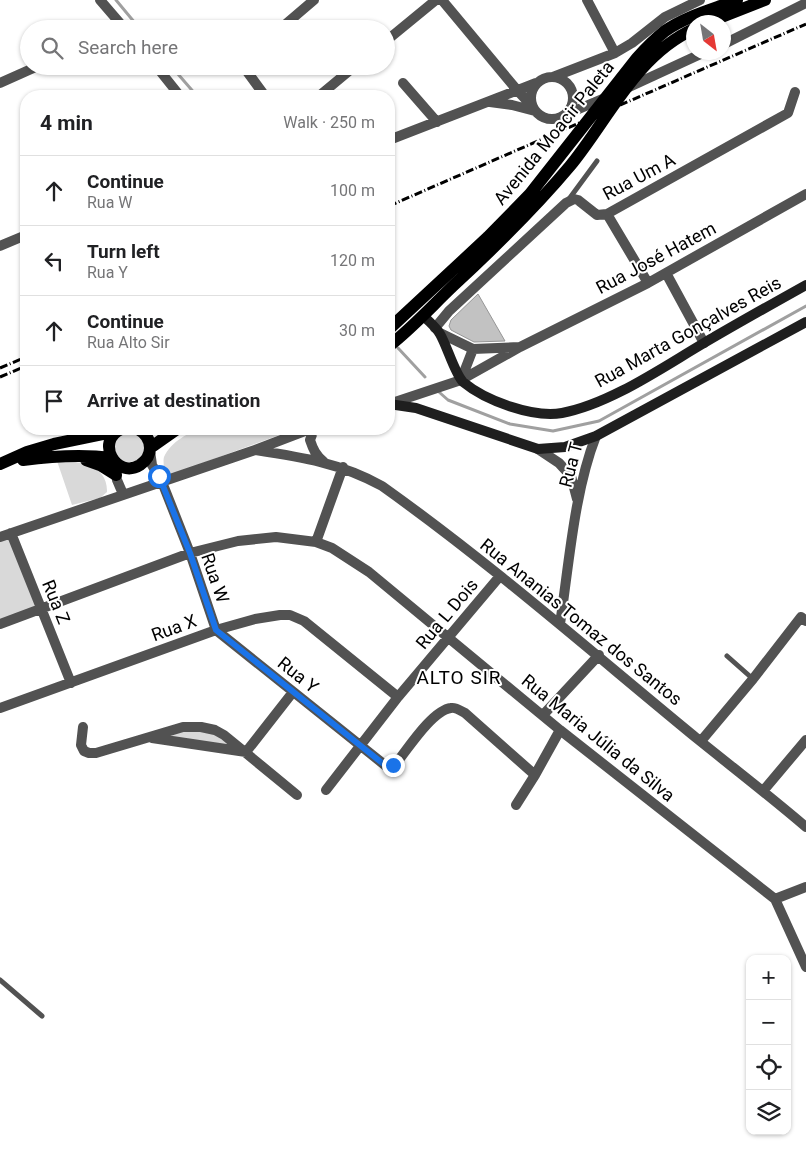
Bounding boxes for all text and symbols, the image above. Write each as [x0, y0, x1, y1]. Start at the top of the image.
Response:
north arrow [686, 15, 731, 60]
search box [20, 20, 395, 75]
icon: search [38, 34, 66, 62]
text: Search here [78, 36, 178, 59]
street label: Avenida Moacir Paleta [489, 57, 618, 209]
text: 4 min [40, 111, 93, 135]
text: Walk · 250 m [283, 113, 375, 132]
street label: Rua Um A [599, 149, 679, 204]
text: Continue [87, 170, 164, 193]
icon: ahead [40, 177, 68, 205]
text: 100 m [330, 181, 375, 200]
text: Rua W [87, 193, 133, 212]
street label: Rua José Hatem [592, 217, 719, 298]
text: Turn left [87, 240, 160, 263]
icon: left [40, 247, 68, 275]
text: 120 m [330, 251, 375, 270]
text: Rua Y [87, 263, 128, 282]
street label: Rua Marta Gonçalves Reis [591, 272, 785, 392]
text: Continue [87, 310, 164, 333]
icon: ahead [40, 317, 68, 345]
text: 30 m [339, 321, 375, 340]
text: Rua Alto Sir [87, 333, 170, 352]
icon: arrive [40, 387, 68, 415]
text: Arrive at destination [87, 389, 260, 412]
street label: Rua T [554, 440, 587, 490]
route start [148, 465, 171, 488]
street label: Rua Ananias Tomaz dos Santos [476, 534, 686, 709]
street label: Rua W [197, 550, 234, 606]
street label: Rua L Dois [411, 574, 482, 653]
street label: Rua Z [38, 577, 75, 627]
street label: Rua X [148, 610, 199, 645]
street label: Rua Y [274, 652, 323, 697]
district label: ALTO SIR [416, 666, 502, 689]
street label: Rua Maria Júlia da Silva [518, 669, 679, 806]
route end [382, 754, 405, 777]
map controls [746, 955, 791, 1135]
button: + [746, 955, 791, 1000]
button: − [746, 1000, 791, 1045]
button: locate [746, 1045, 791, 1090]
button: layers [746, 1090, 791, 1135]

